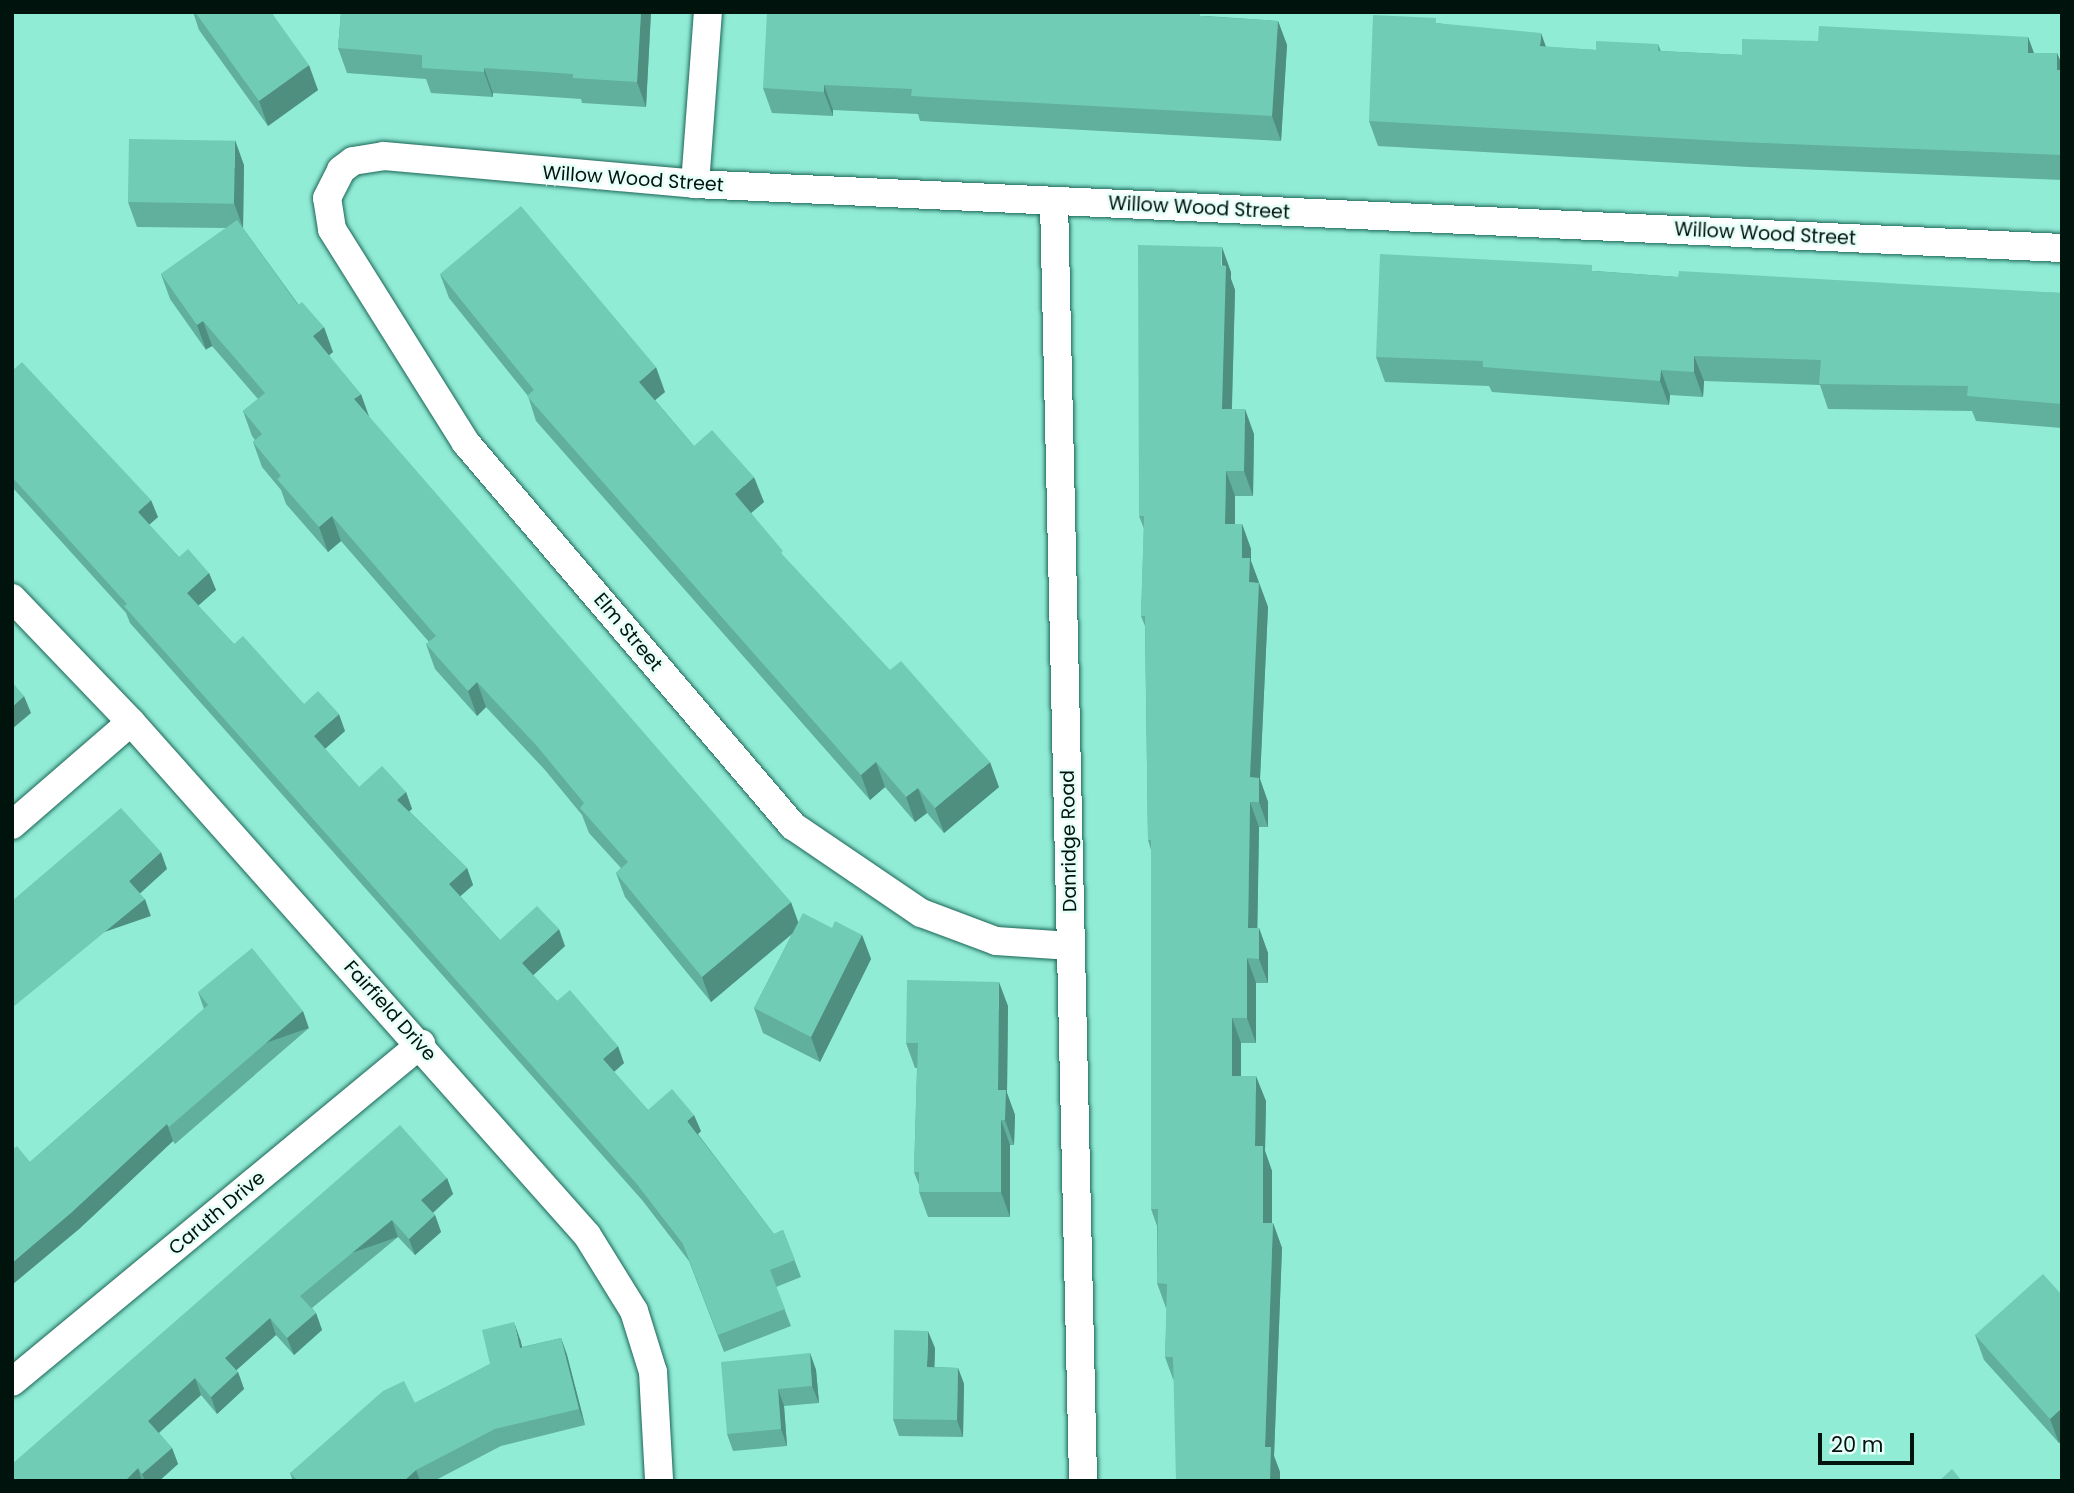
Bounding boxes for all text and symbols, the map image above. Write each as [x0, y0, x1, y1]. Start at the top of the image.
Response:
street label: Willow Wood Street [542, 161, 724, 197]
street label: Willow Wood Street [1108, 192, 1290, 224]
street label: Willow Wood Street [1674, 218, 1856, 250]
street label: Elm Street [589, 588, 667, 676]
street label: Danridge Road [1056, 770, 1082, 912]
street label: Fairfield Drive [339, 956, 441, 1066]
street label: Caruth Drive [164, 1166, 270, 1260]
scale bar [1822, 1420, 1918, 1464]
text: 20 m [1831, 1430, 1884, 1459]

